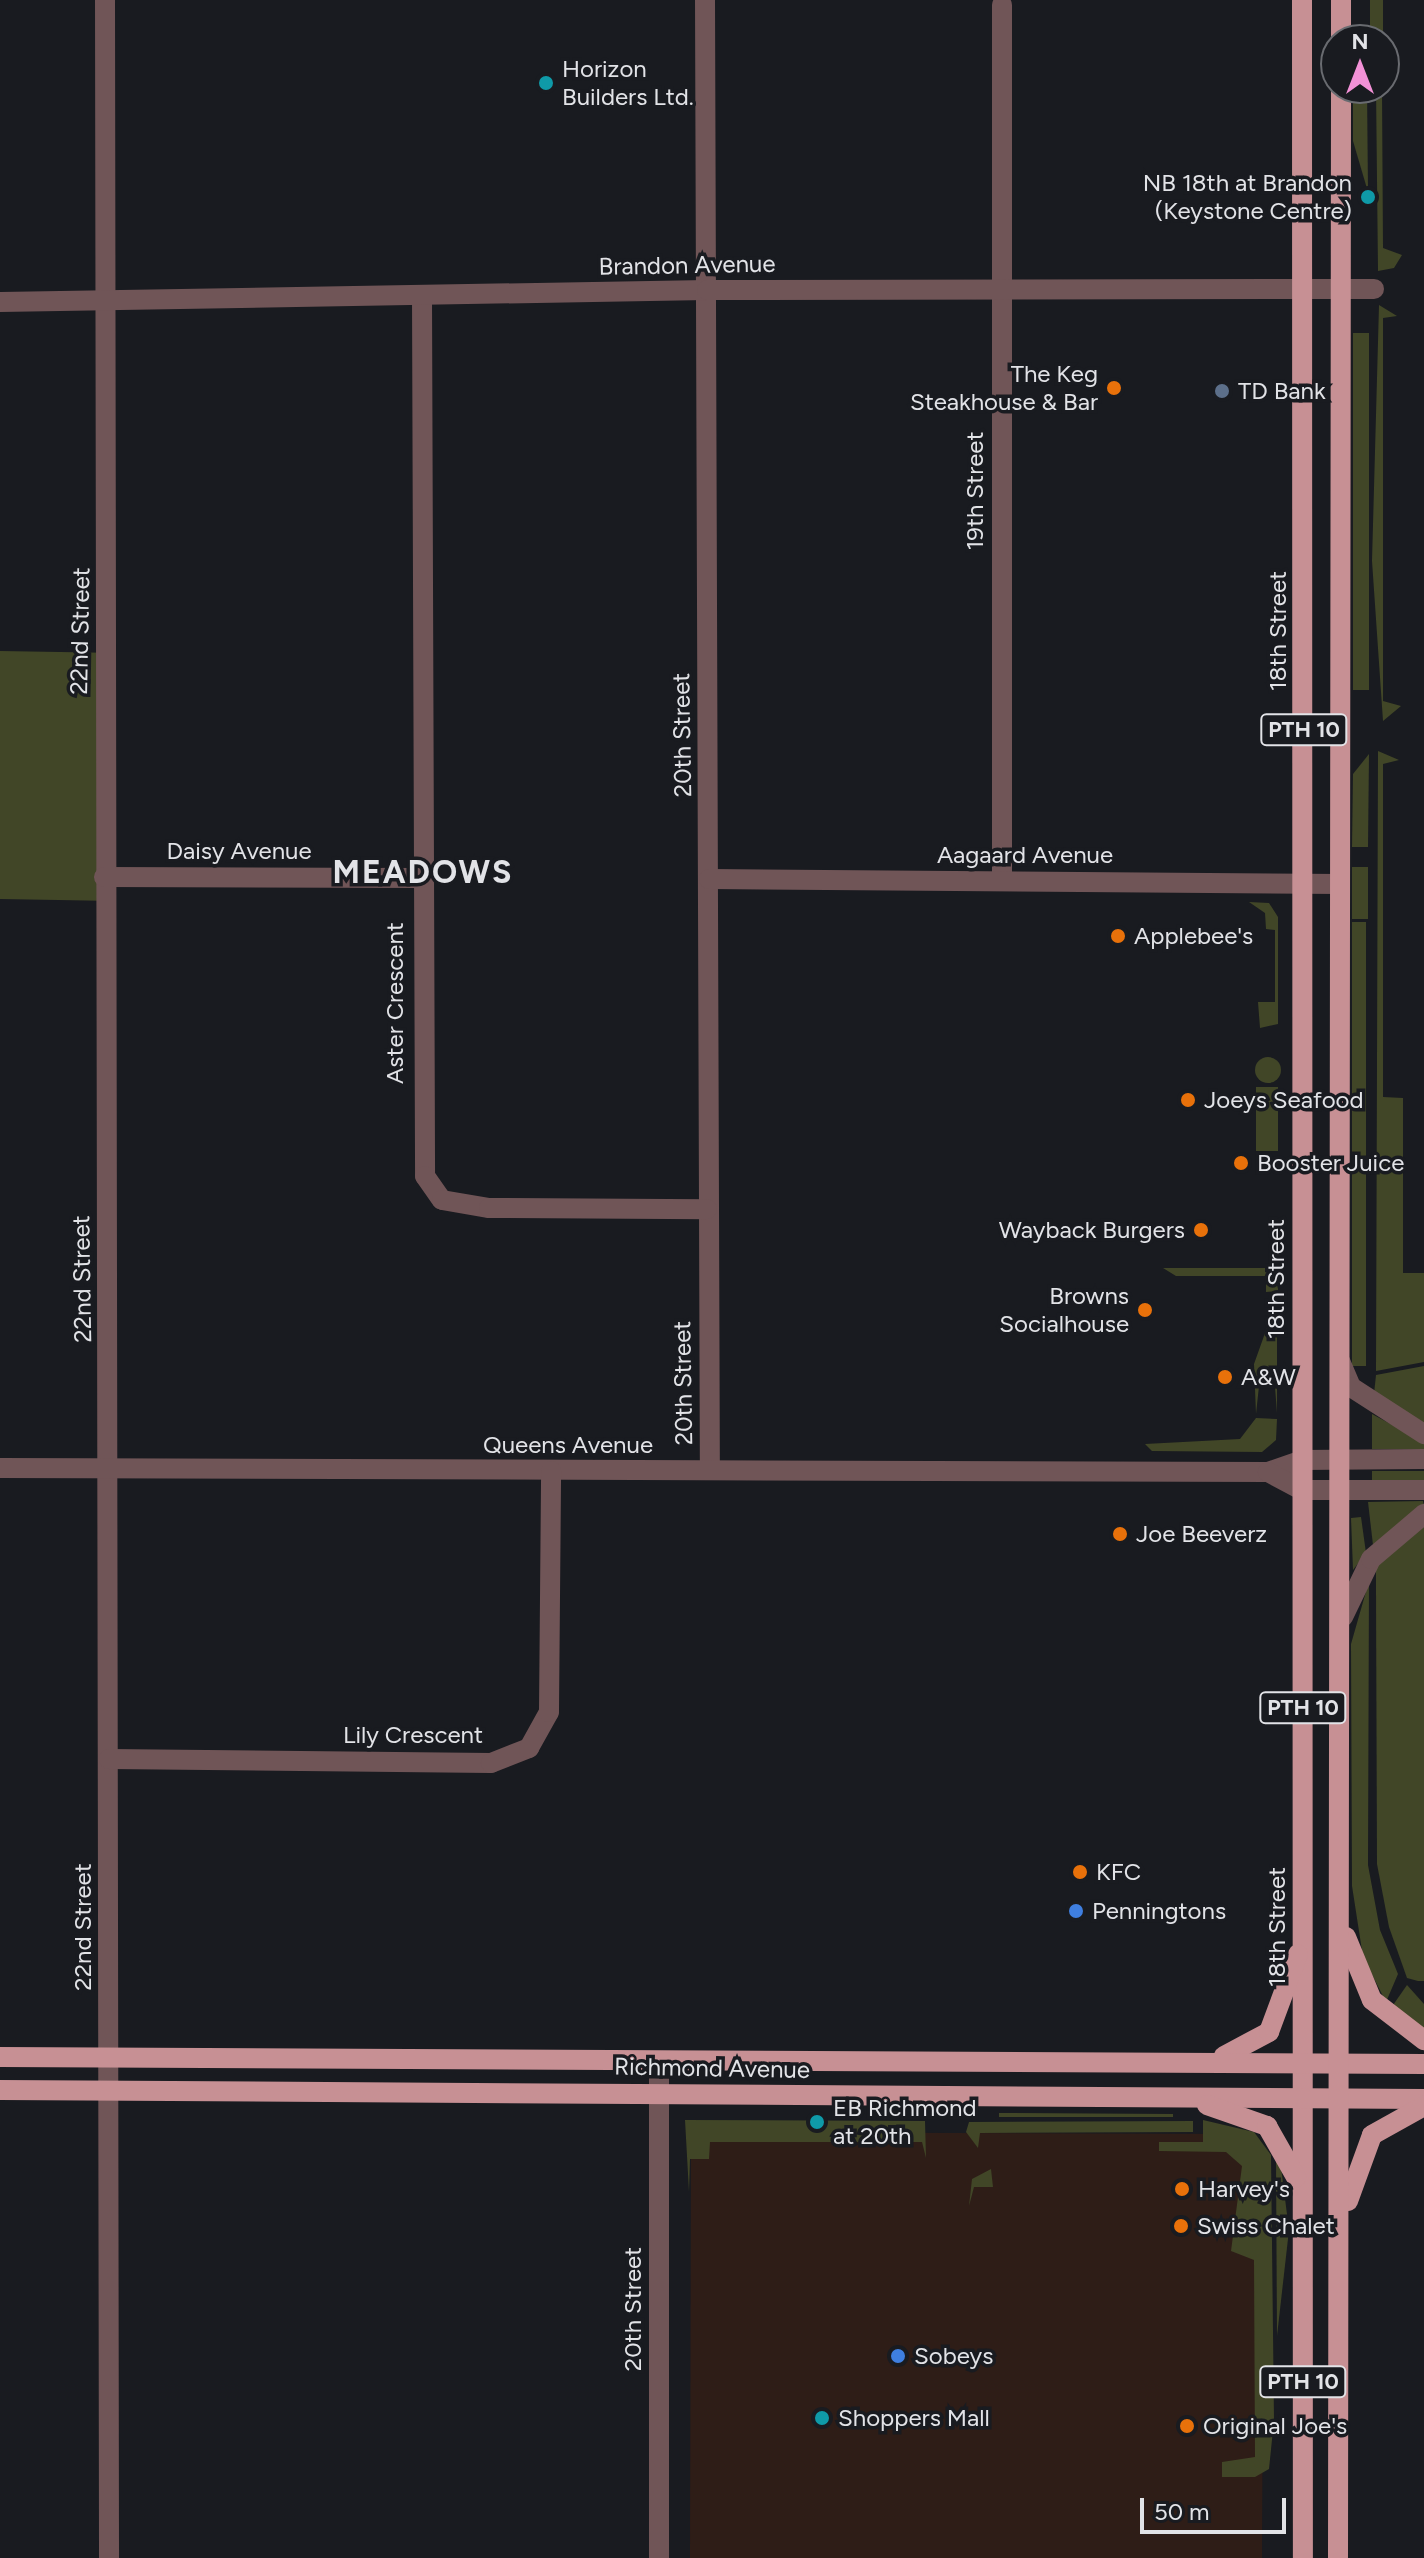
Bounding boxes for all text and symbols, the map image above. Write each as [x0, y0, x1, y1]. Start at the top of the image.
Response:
north arrow [1320, 24, 1400, 104]
text: N [1351, 28, 1369, 55]
place label: Horizon Builders Ltd. [562, 55, 694, 111]
marker: Horizon Builders Ltd. [537, 74, 555, 92]
place label: NB 18th at Brandon (Keystone Centre) [1143, 169, 1352, 225]
marker: NB 18th at Brandon (Keystone Centre) [1359, 188, 1377, 206]
street label: Brandon Avenue [598, 249, 776, 281]
place label: The Keg Steakhouse & Bar [910, 360, 1098, 416]
place label: TD Bank [1238, 377, 1326, 405]
marker: The Keg Steakhouse & Bar [1105, 379, 1123, 397]
marker: TD Bank [1213, 382, 1231, 400]
street label: 19th Street [961, 431, 989, 551]
street label: 22nd Street [64, 567, 96, 695]
street label: 18th Street [1264, 571, 1292, 691]
street label: 20th Street [667, 673, 697, 797]
road number: PTH 10 [1260, 712, 1348, 748]
street label: Daisy Avenue [166, 837, 312, 865]
street label: Aagaard Avenue [937, 841, 1113, 869]
district label: MEADOWS [332, 853, 514, 891]
street label: Aster Crescent [381, 922, 409, 1084]
place label: Applebee's [1134, 922, 1253, 950]
marker: Applebee's [1109, 927, 1127, 945]
place label: Joeys Seafood [1204, 1086, 1364, 1114]
marker: Joeys Seafood [1179, 1091, 1197, 1109]
place label: Booster Juice [1257, 1149, 1404, 1177]
marker: Booster Juice [1232, 1154, 1250, 1172]
street label: 22nd Street [66, 1215, 98, 1343]
place label: Wayback Burgers [999, 1216, 1185, 1244]
street label: 18th Street [1262, 1219, 1290, 1339]
marker: Wayback Burgers [1192, 1221, 1210, 1239]
place label: Browns Socialhouse [999, 1282, 1129, 1338]
marker: Browns Socialhouse [1136, 1301, 1154, 1319]
street label: 20th Street [668, 1321, 698, 1445]
place label: A&W [1241, 1363, 1296, 1391]
marker: A&W [1216, 1368, 1234, 1386]
street label: Queens Avenue [483, 1431, 653, 1459]
place label: Joe Beeverz [1136, 1520, 1267, 1548]
marker: Joe Beeverz [1111, 1525, 1129, 1543]
road number: PTH 10 [1259, 1690, 1347, 1726]
street label: Lily Crescent [343, 1721, 483, 1749]
place label: KFC [1096, 1858, 1141, 1886]
street label: 22nd Street [69, 1863, 97, 1991]
marker: KFC [1071, 1863, 1089, 1881]
street label: 18th Street [1263, 1867, 1291, 1987]
place label: Penningtons [1092, 1897, 1226, 1925]
marker: Penningtons [1067, 1902, 1085, 1920]
street label: Richmond Avenue [614, 2052, 810, 2084]
place label: EB Richmond at 20th [833, 2094, 977, 2150]
marker: EB Richmond at 20th [808, 2113, 826, 2131]
place label: Harvey's [1198, 2175, 1290, 2203]
marker: Harvey's [1173, 2180, 1191, 2198]
place label: Swiss Chalet [1197, 2212, 1335, 2240]
marker: Swiss Chalet [1172, 2217, 1190, 2235]
street label: 20th Street [619, 2247, 647, 2371]
place label: Sobeys [914, 2342, 993, 2370]
marker: Sobeys [889, 2347, 907, 2365]
road number: PTH 10 [1259, 2364, 1347, 2400]
place label: Shoppers Mall [838, 2404, 990, 2432]
marker: Shoppers Mall [813, 2409, 831, 2427]
place label: Original Joe's [1203, 2412, 1347, 2440]
marker: Original Joe's [1178, 2417, 1196, 2435]
scale bar [1144, 2482, 1290, 2532]
text: 50 m [1154, 2497, 1210, 2526]

